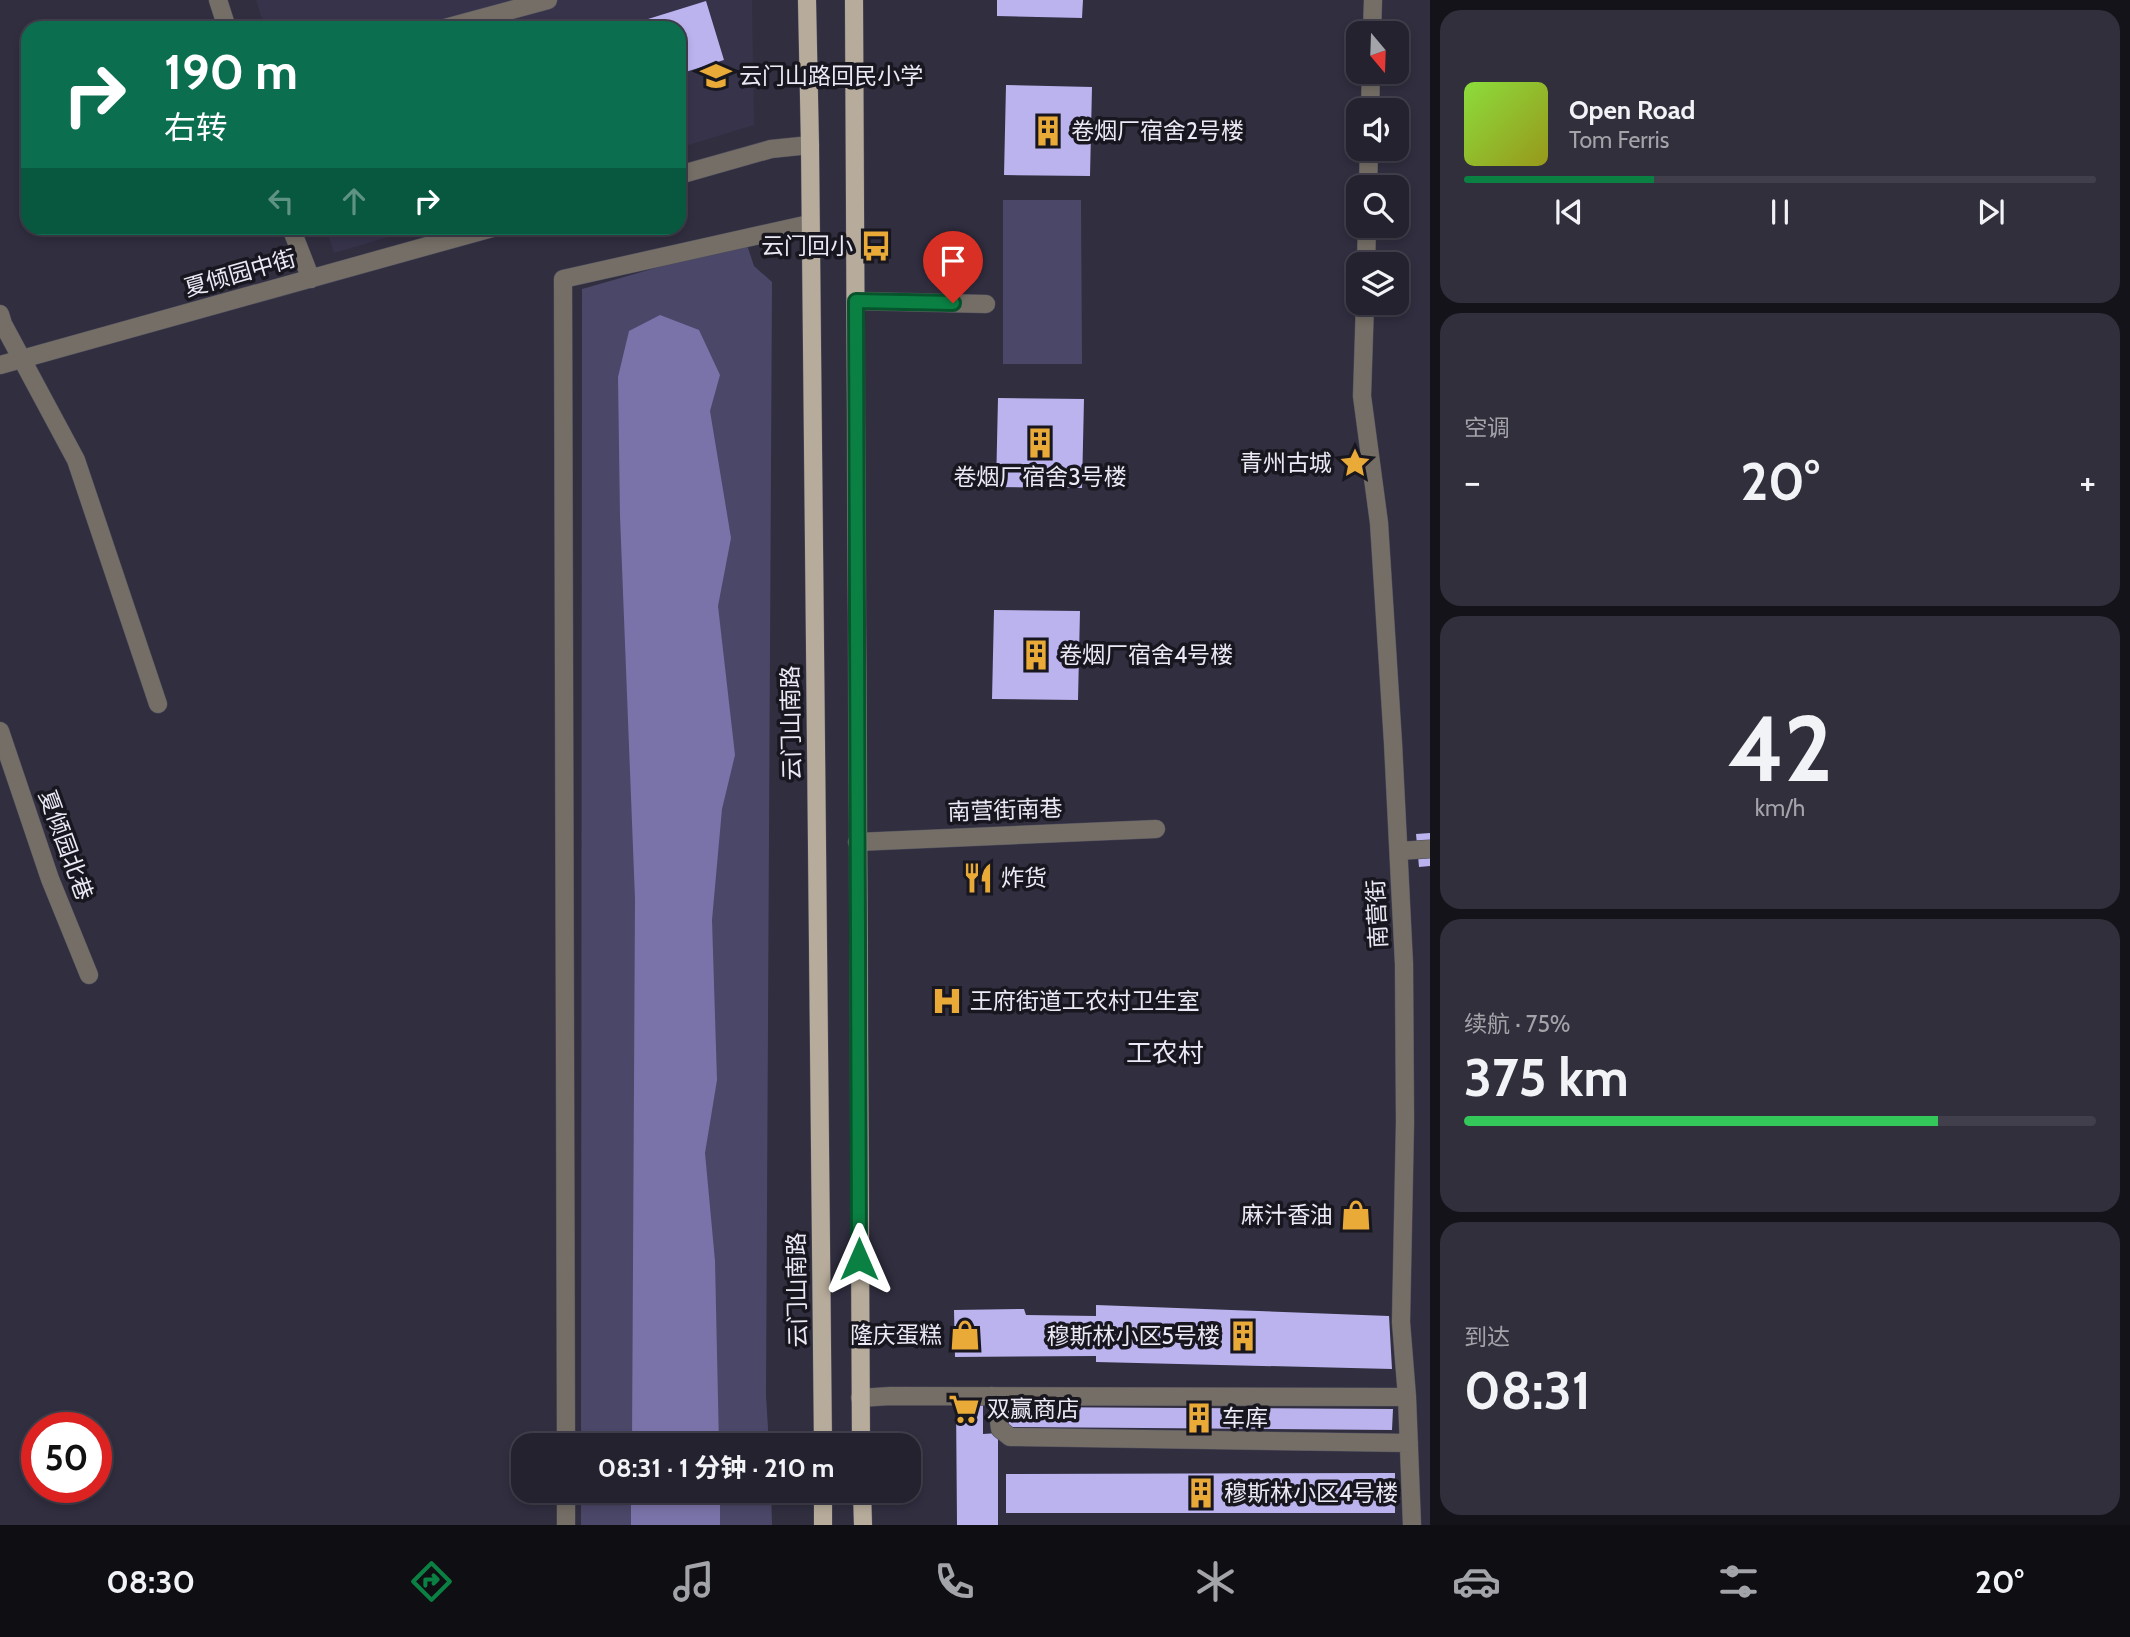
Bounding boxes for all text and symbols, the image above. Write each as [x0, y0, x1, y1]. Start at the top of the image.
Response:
north arrow [1346, 21, 1409, 84]
map controls [1346, 21, 1409, 315]
text: 190 m [164, 42, 298, 101]
icon: right [49, 49, 140, 140]
school or university icon: 云门山路回民小学 [699, 59, 733, 93]
place label: 云门山路回民小学 [739, 62, 923, 90]
text: Open Road [1569, 94, 1695, 126]
button: sound [1346, 98, 1409, 161]
text: 右转 [164, 108, 228, 147]
building icon: 卷烟厂宿舍2号楼 [1031, 114, 1065, 148]
place label: 卷烟厂宿舍2号楼 [1071, 117, 1244, 145]
text: Tom Ferris [1569, 126, 1669, 154]
button: search [1346, 175, 1409, 238]
icon: left [262, 182, 300, 220]
icon: ahead [335, 182, 373, 220]
icon: right [408, 182, 446, 220]
icon: previous [1550, 193, 1588, 231]
icon: pause [1761, 193, 1799, 231]
icon: next [1972, 193, 2010, 231]
bus stop icon: 云门回小 [859, 229, 893, 263]
pin [923, 231, 983, 303]
place label: 云门回小 [761, 232, 853, 260]
icon: arrive [934, 242, 972, 280]
street label: 夏倾园中街 [181, 244, 299, 302]
button: layers [1346, 252, 1409, 315]
text: 空调 [1464, 414, 1510, 442]
building icon: 卷烟厂宿舍3号楼 [1023, 426, 1057, 460]
place icon: 青州古城 [1338, 446, 1372, 480]
place label: 青州古城 [1240, 449, 1332, 477]
text: 20° [1740, 450, 1820, 513]
text: − [1464, 458, 1481, 505]
text: + [2079, 458, 2096, 505]
place label: 卷烟厂宿舍3号楼 [953, 463, 1127, 491]
building icon: 卷烟厂宿舍4号楼 [1019, 638, 1053, 672]
place label: 卷烟厂宿舍4号楼 [1059, 641, 1233, 669]
street label: 云门山南路 [776, 665, 806, 781]
text: 42 [1728, 693, 1832, 804]
street label: 夏倾园北巷 [33, 786, 99, 904]
street label: 南营街南巷 [947, 794, 1063, 826]
text: km/h [1755, 794, 1805, 822]
restaurant icon: 炸货 [961, 861, 995, 895]
place label: 炸货 [1001, 864, 1047, 892]
street label: 南营街 [1361, 879, 1393, 949]
hospital icon: 王府街道工农村卫生室 [930, 984, 964, 1018]
place label: 王府街道工农村卫生室 [970, 987, 1200, 1015]
text: 续航 · 75% [1464, 1010, 1571, 1038]
district label: 工农村 [1126, 1037, 1204, 1069]
text: 375 km [1464, 1046, 1629, 1109]
shop icon: 麻汁香油 [1339, 1198, 1373, 1232]
place label: 麻汁香油 [1241, 1201, 1333, 1229]
position arrow [822, 1222, 896, 1296]
street label: 云门山南路 [782, 1232, 812, 1348]
shop icon: 隆庆蛋糕 [948, 1318, 982, 1352]
building icon: 穆斯林小区5号楼 [1226, 1319, 1260, 1353]
place label: 隆庆蛋糕 [850, 1321, 942, 1349]
place label: 穆斯林小区5号楼 [1047, 1322, 1220, 1350]
text: 到达 [1464, 1323, 1510, 1351]
text: 08:31 [1464, 1359, 1591, 1422]
supermarket icon: 双赢商店 [947, 1392, 981, 1426]
place label: 双赢商店 [987, 1395, 1079, 1423]
building icon: 车库 [1182, 1401, 1216, 1435]
place label: 车库 [1222, 1404, 1268, 1432]
speed limit sign: 50 [21, 1412, 112, 1503]
text: 08:31 · 1 分钟 · 210 m [598, 1452, 834, 1484]
building icon: 穆斯林小区4号楼 [1184, 1476, 1218, 1510]
place label: 穆斯林小区4号楼 [1224, 1479, 1398, 1507]
icon: directions [407, 1557, 456, 1606]
icon: music [669, 1557, 718, 1606]
icon: phone [930, 1557, 979, 1606]
icon: climate [1191, 1557, 1240, 1606]
icon: car [1452, 1557, 1501, 1606]
icon: filters [1714, 1557, 1763, 1606]
text: 08:30 [106, 1562, 195, 1601]
text: 20° [1975, 1562, 2024, 1601]

